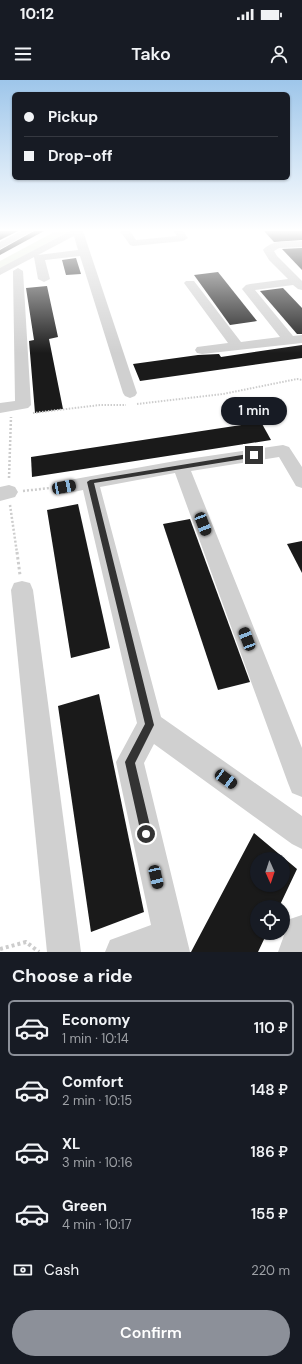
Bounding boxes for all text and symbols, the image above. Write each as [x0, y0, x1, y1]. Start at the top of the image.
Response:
text: 10:12 [20, 4, 54, 24]
text: Tako [131, 42, 171, 66]
icon: menu [12, 43, 34, 65]
icon: person [268, 43, 290, 65]
text: Pickup [48, 107, 98, 127]
text: Drop-off [48, 146, 113, 166]
callout: 1 min [221, 397, 287, 425]
text: 1 min [238, 402, 270, 419]
route end [245, 446, 263, 464]
car [51, 479, 77, 495]
car [193, 511, 213, 537]
car [237, 626, 257, 652]
car [213, 767, 239, 791]
route start [137, 825, 155, 843]
north arrow [250, 852, 290, 892]
map controls [250, 852, 290, 940]
car [147, 864, 165, 890]
button: locate [250, 900, 290, 940]
text: Choose a ride [12, 964, 133, 988]
icon: car [14, 1010, 50, 1046]
text: Economy [62, 1010, 130, 1030]
text: 110 ₽ [254, 1018, 288, 1038]
text: 1 min · 10:14 [62, 1030, 129, 1047]
icon: car [14, 1072, 50, 1108]
text: Comfort [62, 1072, 123, 1092]
text: 148 ₽ [250, 1080, 288, 1100]
text: 2 min · 10:15 [62, 1092, 132, 1109]
icon: car [14, 1134, 50, 1170]
text: XL [62, 1134, 80, 1154]
text: 186 ₽ [251, 1142, 288, 1162]
text: 3 min · 10:16 [62, 1154, 133, 1171]
icon: car [14, 1196, 50, 1232]
text: Green [62, 1196, 107, 1216]
text: 155 ₽ [251, 1204, 288, 1224]
text: 4 min · 10:17 [62, 1216, 132, 1233]
icon: cash [12, 1259, 34, 1281]
text: Cash [44, 1260, 79, 1280]
text: 220 m [251, 1262, 290, 1279]
button: Confirm [12, 1310, 290, 1356]

